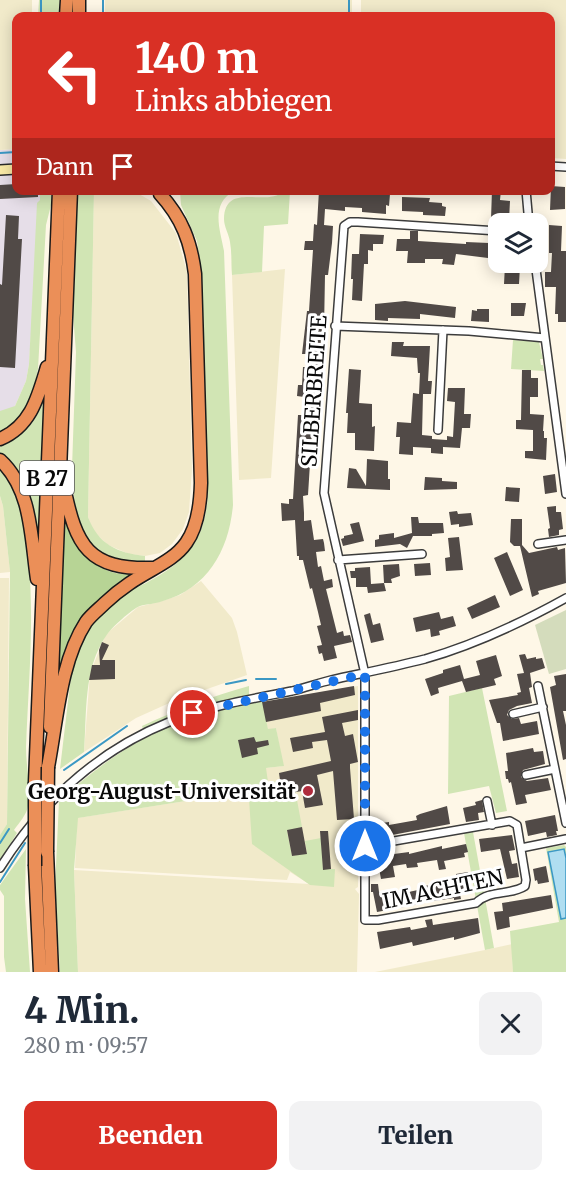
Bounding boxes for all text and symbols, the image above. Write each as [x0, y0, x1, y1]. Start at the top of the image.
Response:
text: 140 m [135, 32, 258, 84]
icon: left [36, 36, 114, 114]
text: Links abbiegen [135, 84, 332, 118]
icon: arrive [106, 150, 139, 183]
text: Dann [36, 153, 94, 181]
map controls [488, 213, 548, 273]
button: layers [488, 213, 548, 273]
street label: SILBERBREITE [295, 313, 333, 468]
road number: B 27 [20, 461, 74, 495]
pin [167, 687, 218, 738]
icon: arrive [176, 696, 209, 729]
place label: Georg-August-Universität [28, 778, 297, 805]
marker: Georg-August-Universität [301, 784, 315, 798]
position arrow [333, 814, 397, 878]
street label: IM ACHTEN [380, 863, 506, 915]
text: 4 Min. [24, 988, 139, 1033]
button: close [479, 992, 542, 1055]
text: 280 m · 09:57 [24, 1033, 148, 1058]
button: Beenden [24, 1101, 277, 1170]
button: Teilen [289, 1101, 542, 1170]

